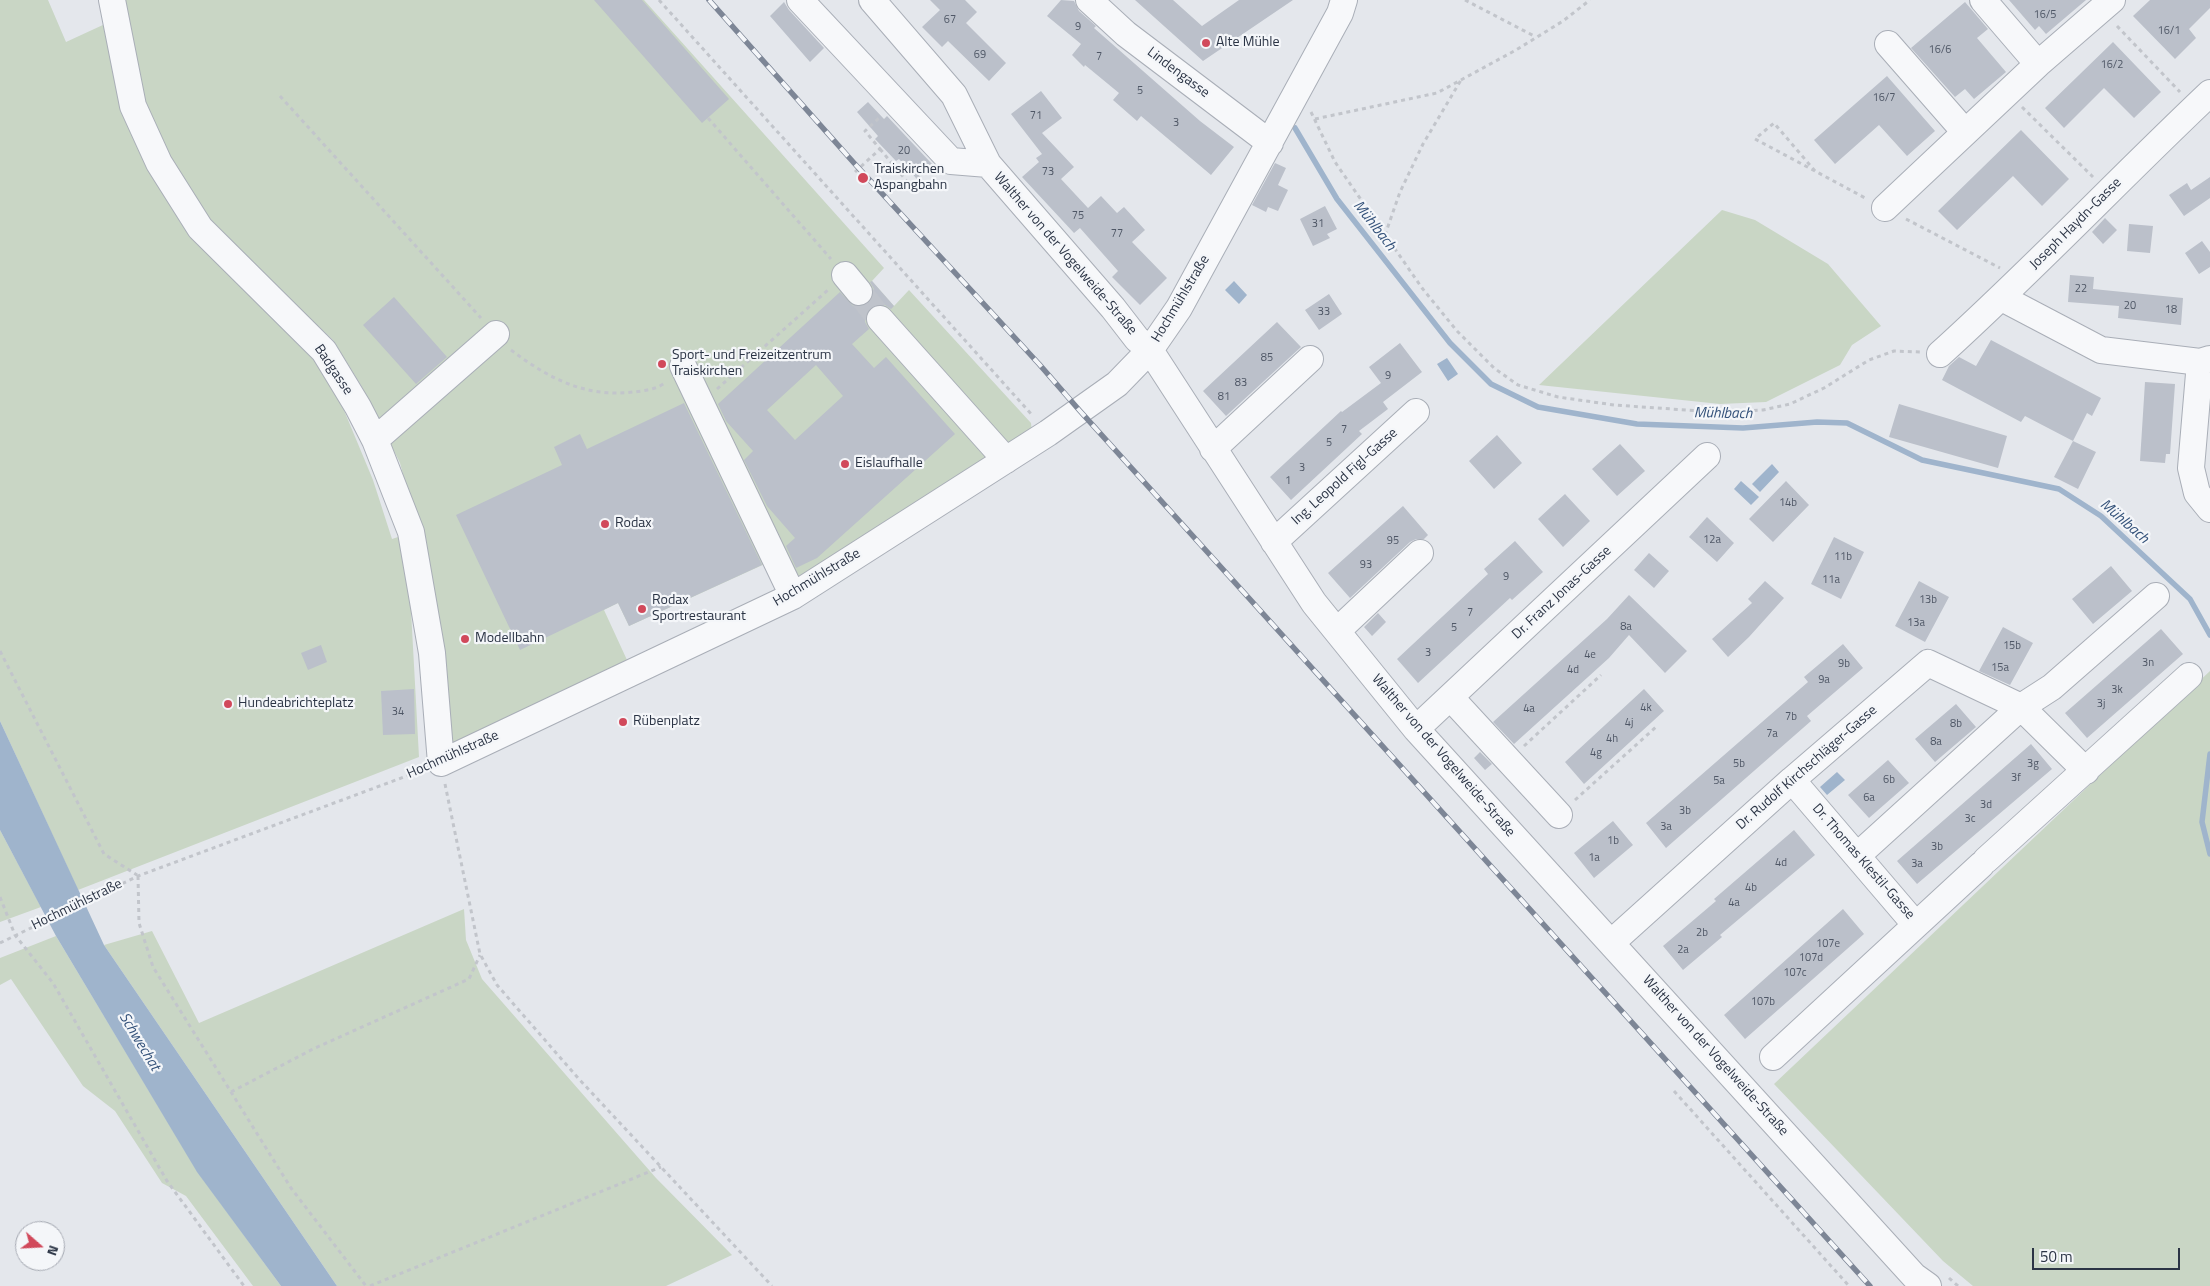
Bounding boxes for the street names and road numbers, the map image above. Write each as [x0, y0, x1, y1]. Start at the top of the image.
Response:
street label: Lindengasse [1144, 44, 1212, 102]
street label: Walther von der Vogelweide-Straße [990, 169, 1140, 339]
street label: Joseph Haydn-Gasse [2027, 175, 2125, 273]
street label: Hochmühlstraße [1148, 252, 1214, 346]
street label: Badgasse [310, 342, 356, 398]
street label: Ing. Leopold Figl-Gasse [1289, 425, 1401, 529]
street label: Dr. Franz Jonas-Gasse [1509, 543, 1615, 643]
street label: Hochmühlstraße [770, 545, 864, 611]
street label: Walther von der Vogelweide-Straße [1368, 671, 1518, 841]
street label: Dr. Rudolf Kirchschläger-Gasse [1733, 702, 1881, 834]
street label: Hochmühlstraße [405, 727, 501, 783]
street label: Dr. Thomas Klestil-Gasse [1808, 801, 1918, 923]
street label: Hochmühlstraße [29, 876, 125, 934]
street label: Walther von der Vogelweide-Straße [1639, 972, 1791, 1140]

